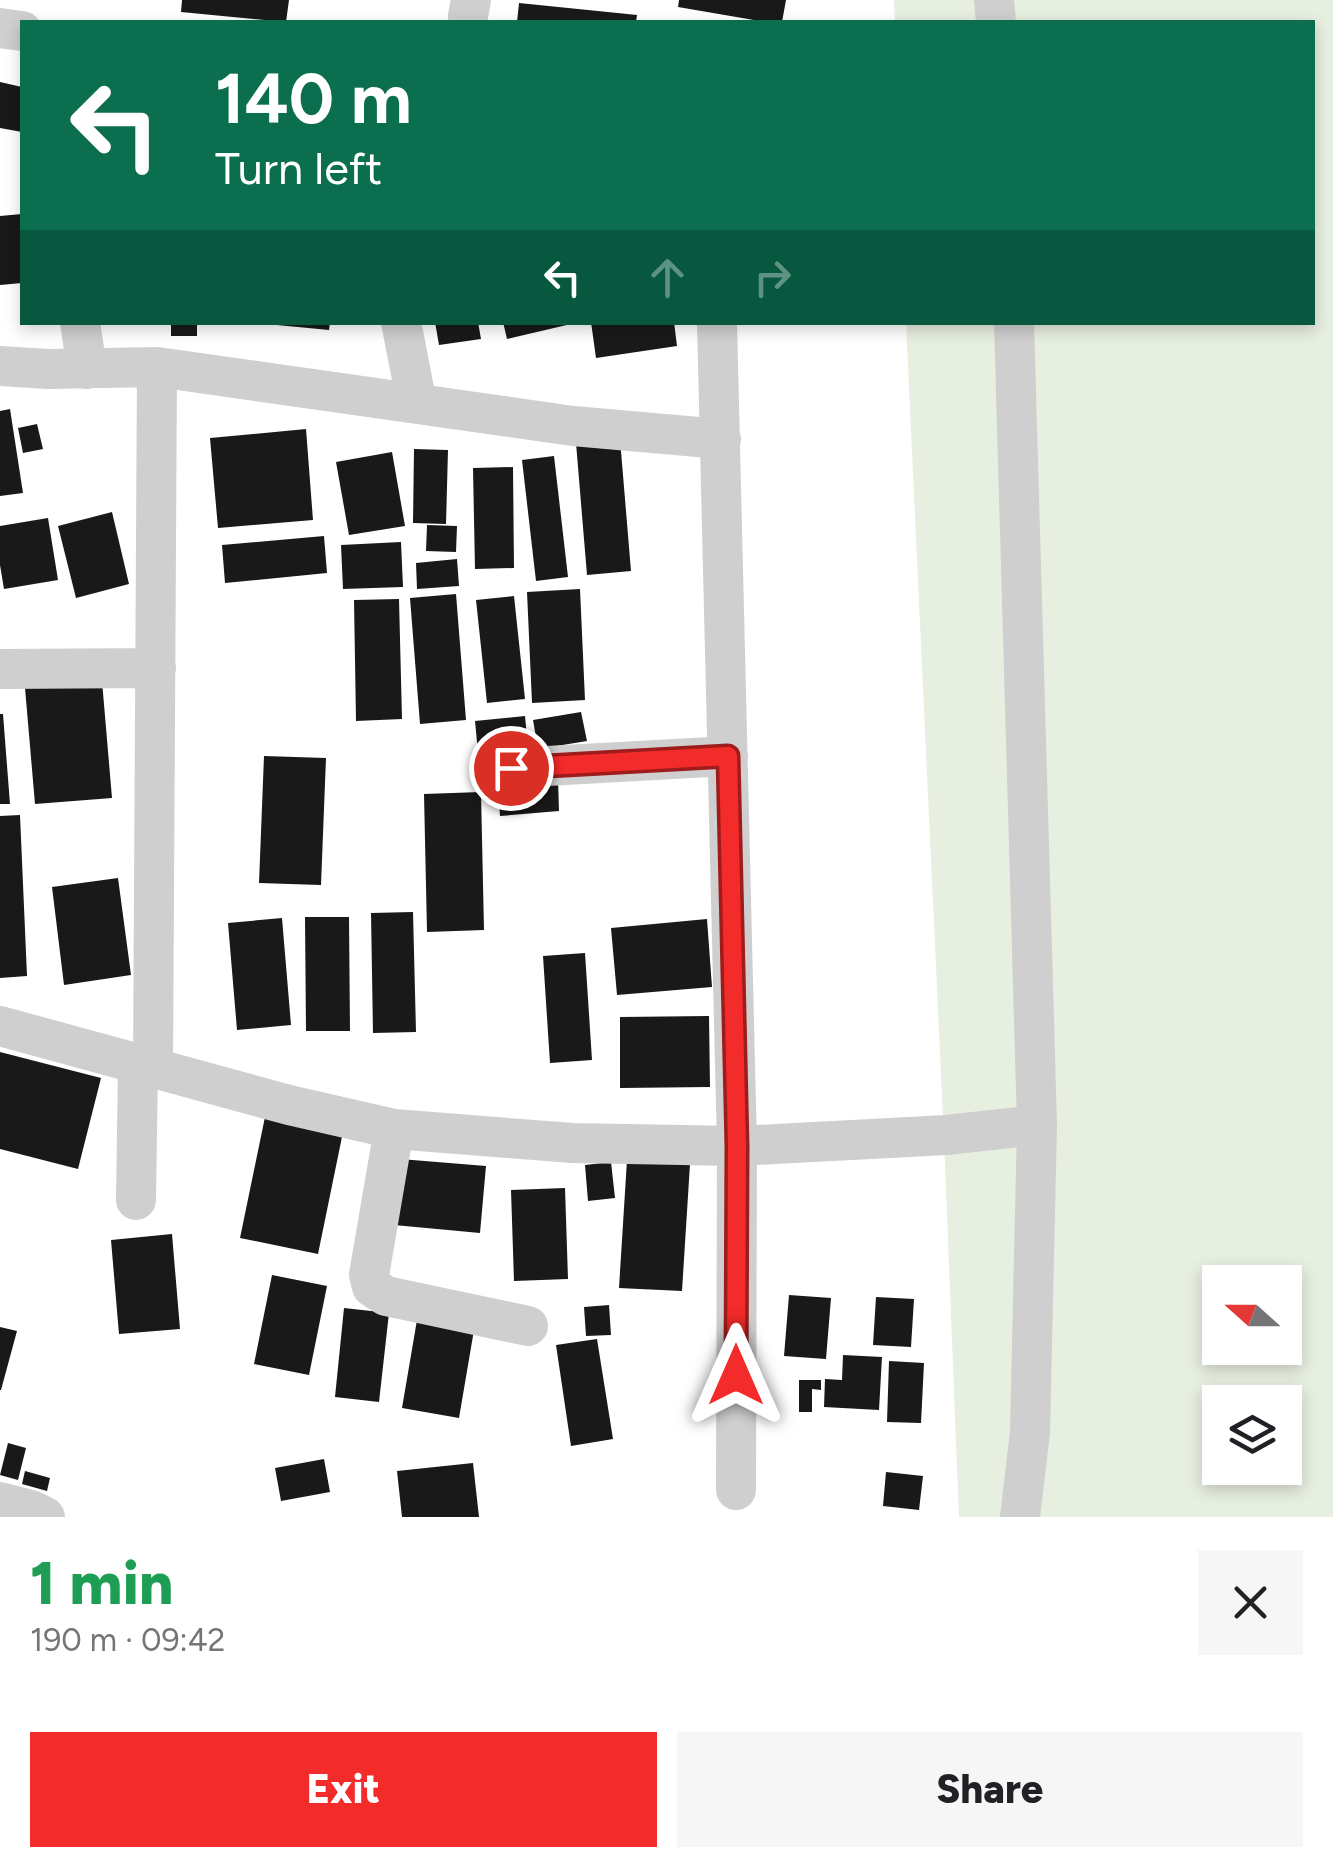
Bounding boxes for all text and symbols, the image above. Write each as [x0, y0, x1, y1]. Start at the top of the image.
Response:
text: 140 m [215, 56, 412, 141]
icon: left [50, 60, 180, 190]
text: Turn left [215, 141, 382, 195]
icon: left [535, 250, 590, 305]
icon: ahead [640, 250, 695, 305]
icon: right [745, 250, 800, 305]
pin [469, 726, 554, 811]
icon: arrive [484, 741, 539, 796]
north arrow [1202, 1265, 1302, 1365]
map controls [1202, 1265, 1302, 1485]
position arrow [684, 1323, 788, 1427]
button: layers [1202, 1385, 1302, 1485]
text: 1 min [30, 1547, 173, 1619]
button: close [1198, 1550, 1303, 1655]
text: 190 m · 09:42 [30, 1621, 225, 1659]
button: Exit [30, 1732, 657, 1847]
button: Share [677, 1732, 1303, 1847]

